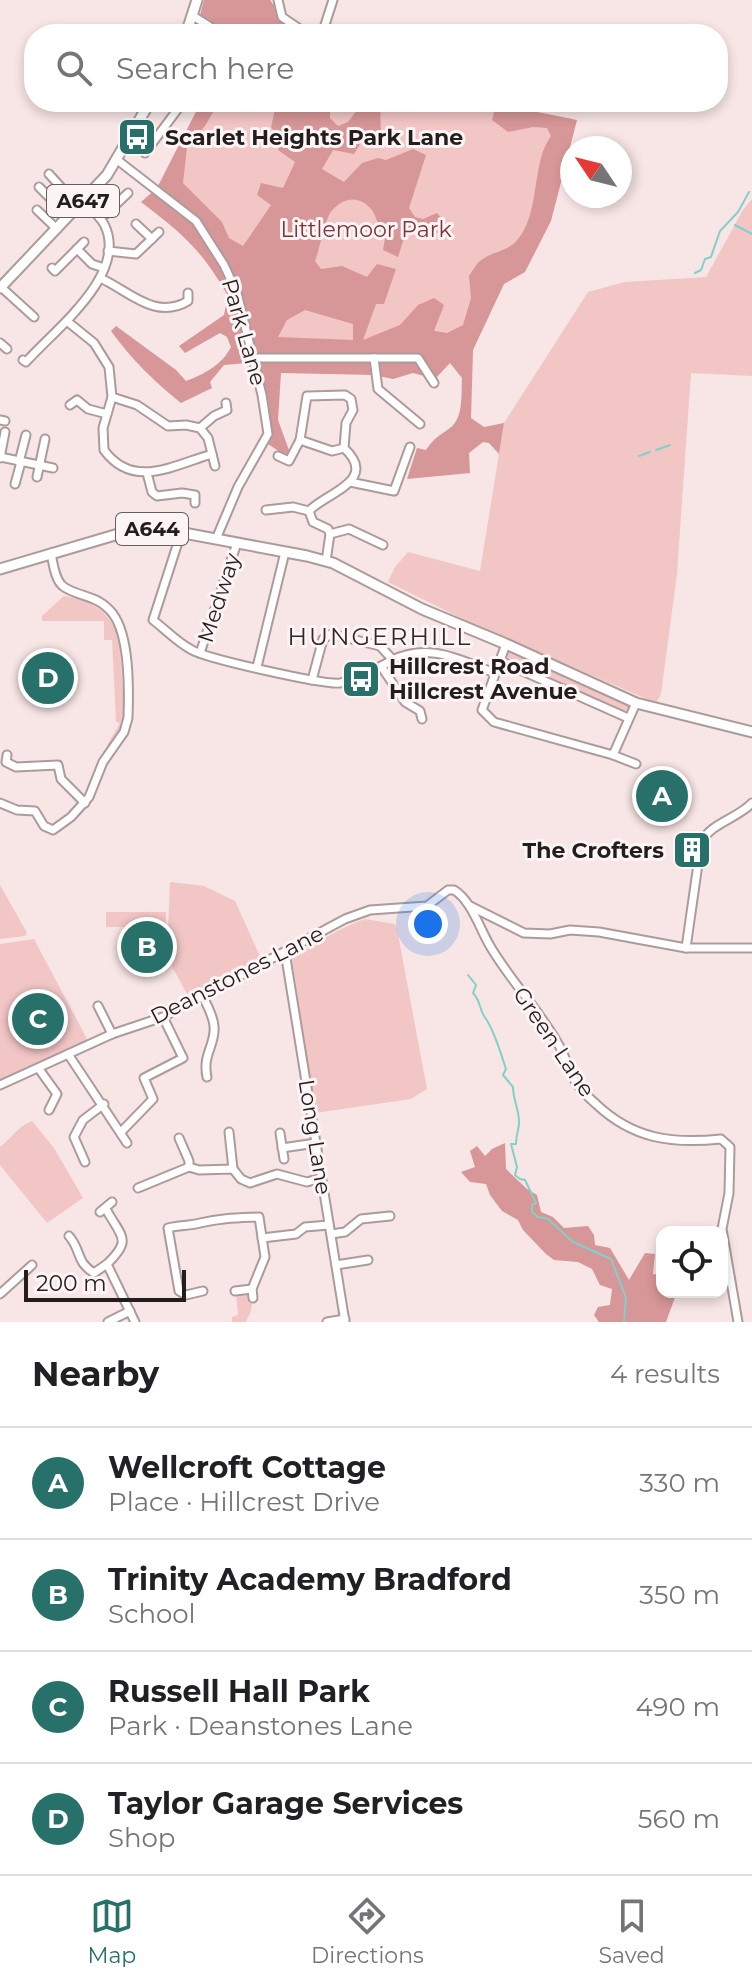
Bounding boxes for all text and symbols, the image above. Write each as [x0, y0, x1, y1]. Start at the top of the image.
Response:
search box [24, 24, 728, 112]
icon: search [52, 46, 96, 90]
text: Search here [116, 50, 294, 87]
bus stop icon: Scarlet Heights Park Lane [116, 116, 158, 158]
place label: Scarlet Heights Park Lane [165, 124, 463, 151]
north arrow [560, 136, 632, 208]
road number: A647 [47, 185, 119, 217]
park label: Littlemoor Park [280, 216, 452, 243]
street label: Park Lane [216, 275, 272, 389]
road number: A644 [116, 513, 188, 545]
street label: Medway [192, 550, 246, 646]
district label: HUNGERHILL [287, 622, 473, 651]
pin: D [22, 648, 74, 708]
place label: Hillcrest Road Hillcrest Avenue [389, 653, 578, 705]
bus stop icon: Hillcrest Road Hillcrest Avenue [340, 658, 382, 700]
pin: A [636, 766, 688, 826]
building icon: The Crofters [671, 829, 713, 871]
place label: The Crofters [523, 837, 664, 864]
your location [408, 904, 448, 944]
pin: B [121, 917, 173, 977]
street label: Deanstones Lane [146, 920, 328, 1030]
street label: Green Lane [507, 982, 601, 1102]
pin: C [12, 989, 64, 1049]
street label: Long Lane [293, 1077, 337, 1197]
map controls [656, 1226, 728, 1298]
button: locate [656, 1226, 728, 1298]
scale bar [24, 1266, 186, 1302]
text: 200 m [36, 1270, 107, 1297]
text: Nearby [32, 1353, 159, 1395]
text: 4 results [610, 1358, 720, 1390]
text: Wellcroft Cottage [108, 1449, 386, 1486]
text: A [48, 1467, 68, 1499]
text: 330 m [639, 1467, 720, 1499]
text: Place · Hillcrest Drive [108, 1486, 380, 1518]
text: Trinity Academy Bradford [108, 1561, 512, 1598]
text: B [48, 1579, 68, 1611]
text: 350 m [639, 1579, 720, 1611]
text: School [108, 1598, 196, 1630]
text: Russell Hall Park [108, 1673, 370, 1710]
text: C [49, 1691, 67, 1723]
text: 490 m [636, 1691, 720, 1723]
text: Park · Deanstones Lane [108, 1710, 413, 1742]
text: Taylor Garage Services [108, 1785, 463, 1822]
text: D [47, 1803, 69, 1835]
text: 560 m [638, 1803, 720, 1835]
text: Shop [108, 1822, 176, 1854]
tab: Map [87, 1894, 136, 1969]
tab: Directions [311, 1894, 424, 1969]
tab: Saved [599, 1894, 665, 1969]

